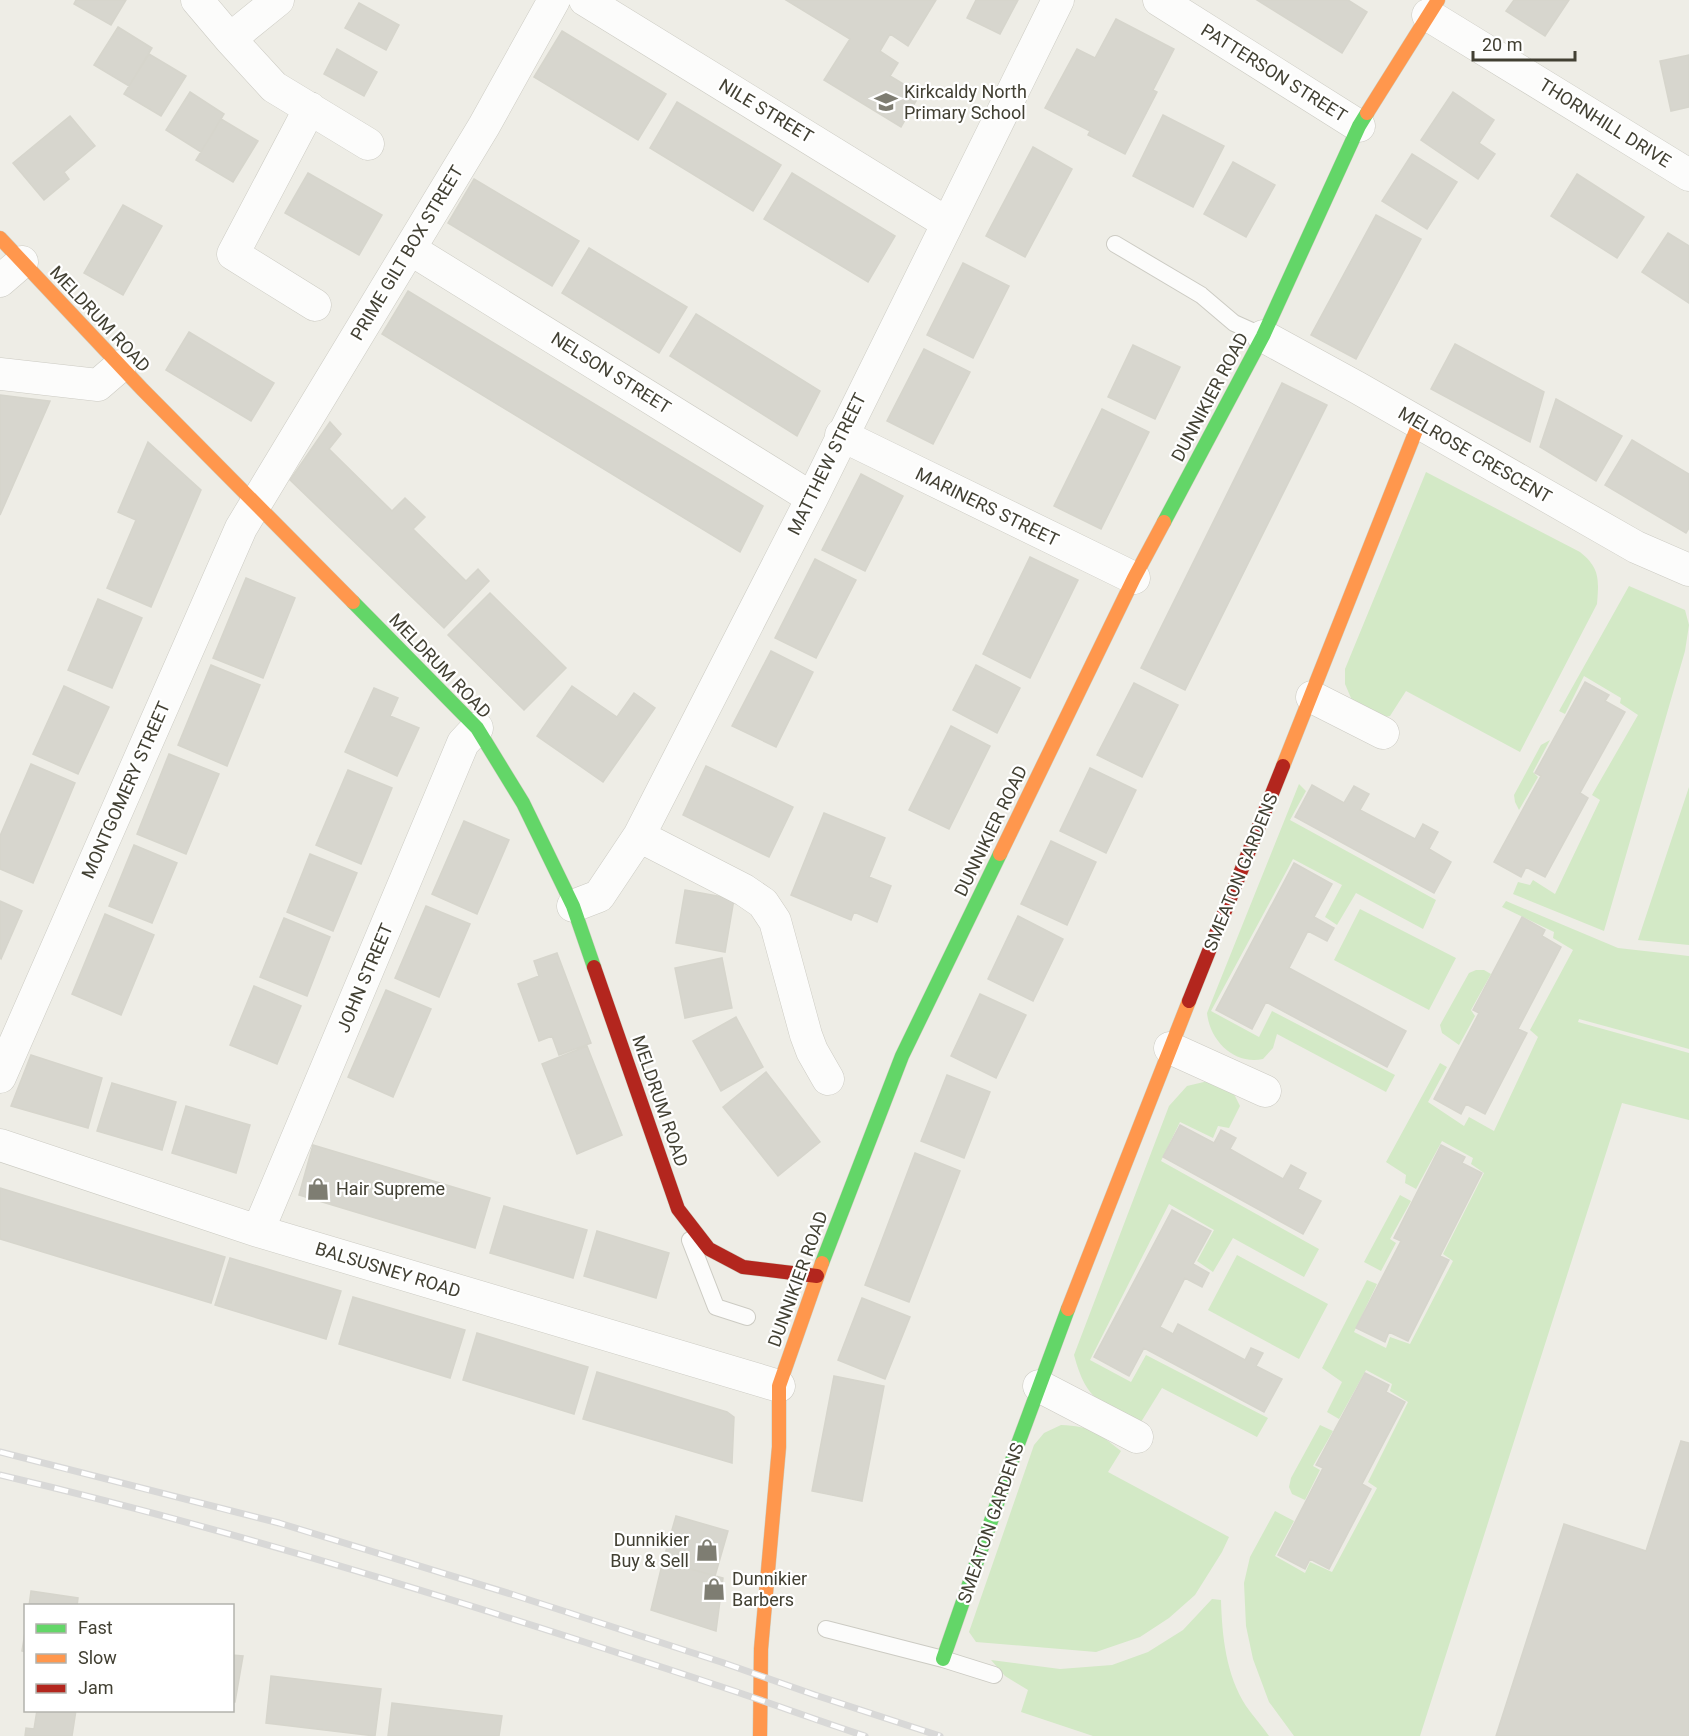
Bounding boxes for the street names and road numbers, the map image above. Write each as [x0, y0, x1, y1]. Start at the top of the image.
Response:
street label: PATTERSON STREET [1197, 19, 1351, 126]
street label: NILE STREET [715, 74, 817, 147]
street label: THORNHILL DRIVE [1536, 74, 1675, 171]
street label: PRIME GILT BOX STREET [346, 161, 467, 344]
street label: MELDRUM ROAD [46, 261, 155, 376]
street label: NELSON STREET [548, 327, 675, 418]
street label: DUNNIKIER ROAD [1167, 329, 1252, 465]
street label: MATTHEW STREET [783, 389, 870, 538]
street label: MELROSE CRESCENT [1395, 402, 1556, 507]
street label: MARINERS STREET [912, 463, 1063, 550]
street label: MELDRUM ROAD [385, 609, 496, 722]
street label: MONTGOMERY STREET [77, 698, 174, 882]
street label: DUNNIKIER ROAD [950, 762, 1031, 900]
street label: SMEATON GARDENS [1199, 790, 1282, 954]
street label: JOHN STREET [332, 920, 397, 1035]
street label: MELDRUM ROAD [628, 1033, 693, 1169]
street label: DUNNIKIER ROAD [763, 1208, 832, 1350]
street label: BALSUSNEY ROAD [313, 1237, 463, 1302]
street label: SMEATON GARDENS [953, 1440, 1028, 1606]

